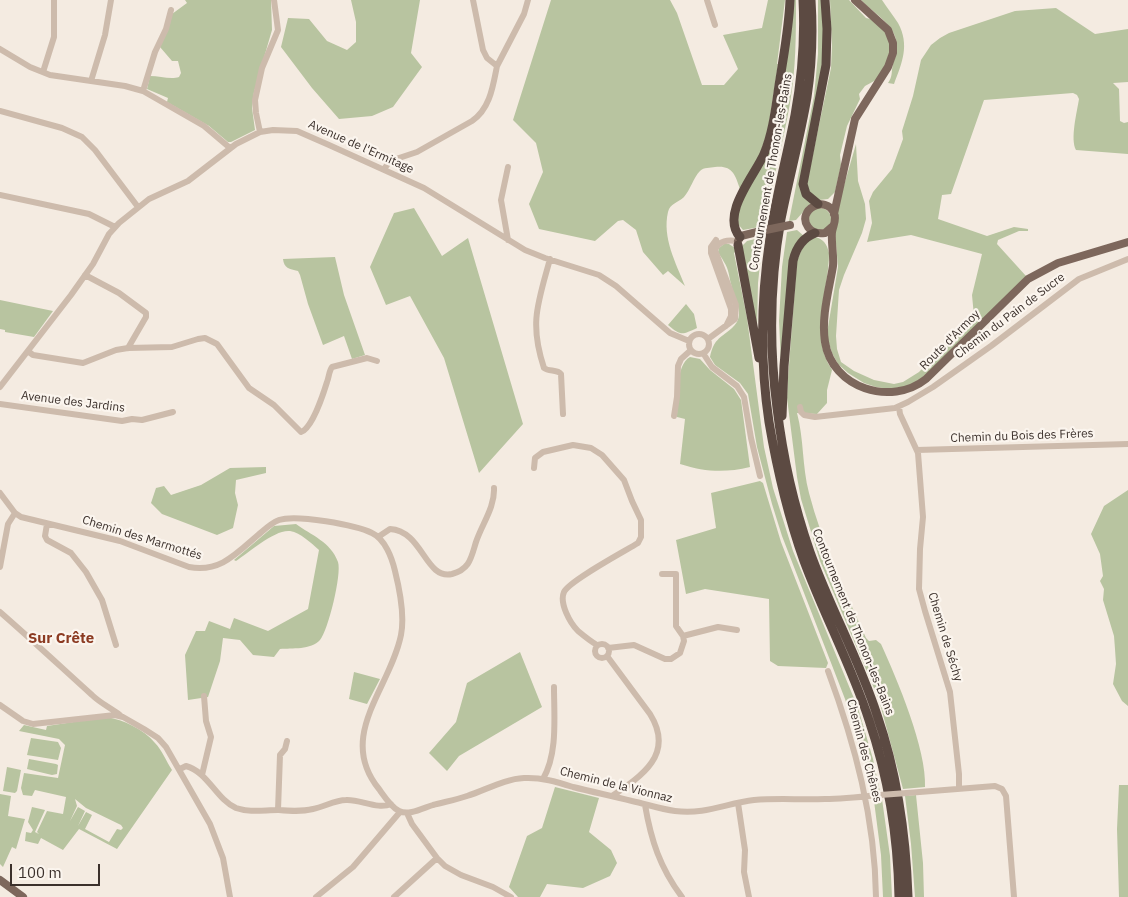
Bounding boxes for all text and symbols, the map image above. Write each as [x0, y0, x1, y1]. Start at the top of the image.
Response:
street label: Contournement de Thonon-les-Bains [747, 72, 795, 272]
street label: Avenue de l'Ermitage [306, 117, 416, 177]
street label: Chemin du Pain de Sucre [952, 270, 1068, 362]
street label: Route d'Armoy [917, 307, 983, 373]
street label: Avenue des Jardins [20, 388, 126, 416]
street label: Chemin du Bois des Frères [950, 426, 1094, 446]
street label: Chemin des Marmottés [80, 513, 204, 563]
street label: Contournement de Thonon-les-Bains [809, 527, 897, 717]
street label: Chemin de Séchy [925, 591, 965, 683]
district label: Sur Crête [28, 630, 94, 648]
street label: Chemin des Chênes [843, 698, 885, 804]
street label: Chemin de la Vionnaz [558, 764, 674, 806]
scale bar [12, 854, 102, 886]
text: 100 m [18, 863, 62, 882]

